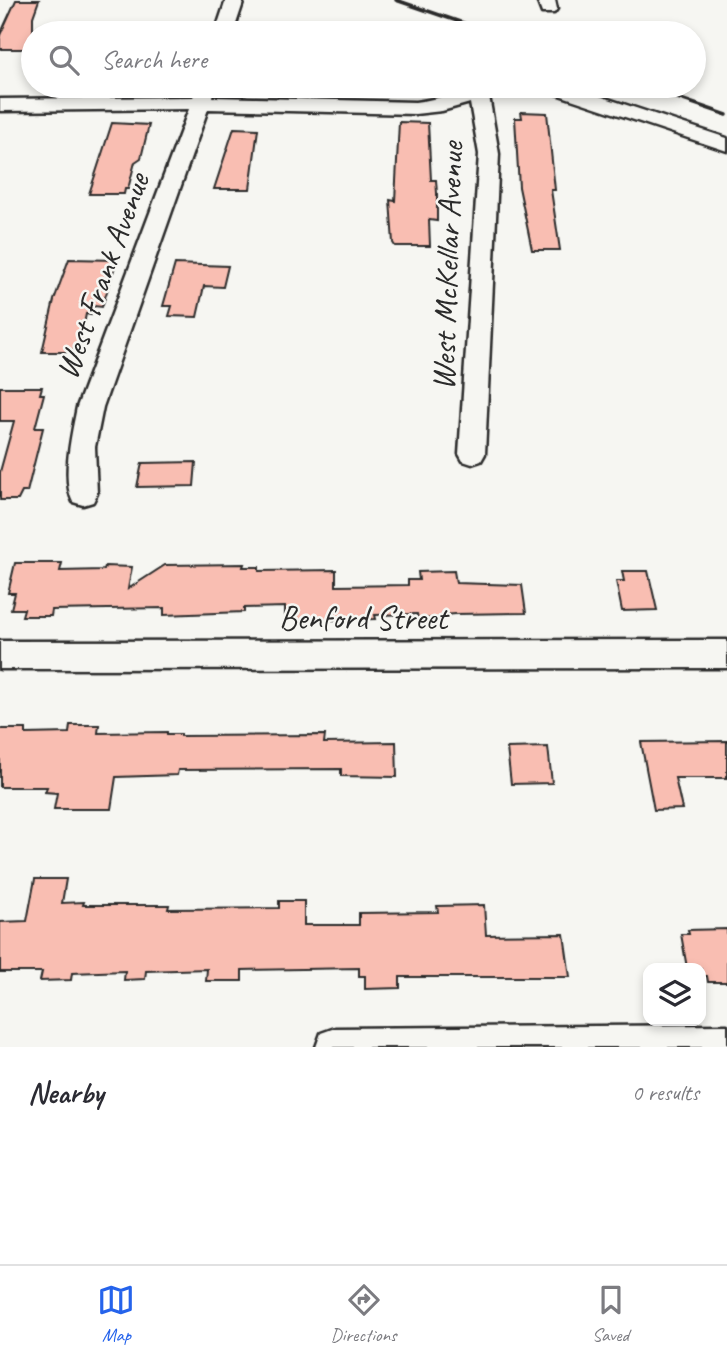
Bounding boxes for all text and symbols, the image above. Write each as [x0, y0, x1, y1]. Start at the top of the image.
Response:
search box [21, 21, 706, 98]
icon: search [45, 41, 83, 79]
text: Search here [101, 43, 207, 76]
street label: West McKellar Avenue [422, 139, 472, 391]
street label: West Frank Avenue [45, 165, 159, 385]
street label: Benford Street [279, 597, 450, 639]
map controls [643, 963, 706, 1026]
button: layers [643, 963, 706, 1026]
text: Nearby [28, 1074, 104, 1112]
text: 0 results [632, 1078, 699, 1107]
tab: Map [97, 1281, 135, 1347]
tab: Directions [330, 1281, 397, 1347]
tab: Saved [592, 1281, 630, 1347]

